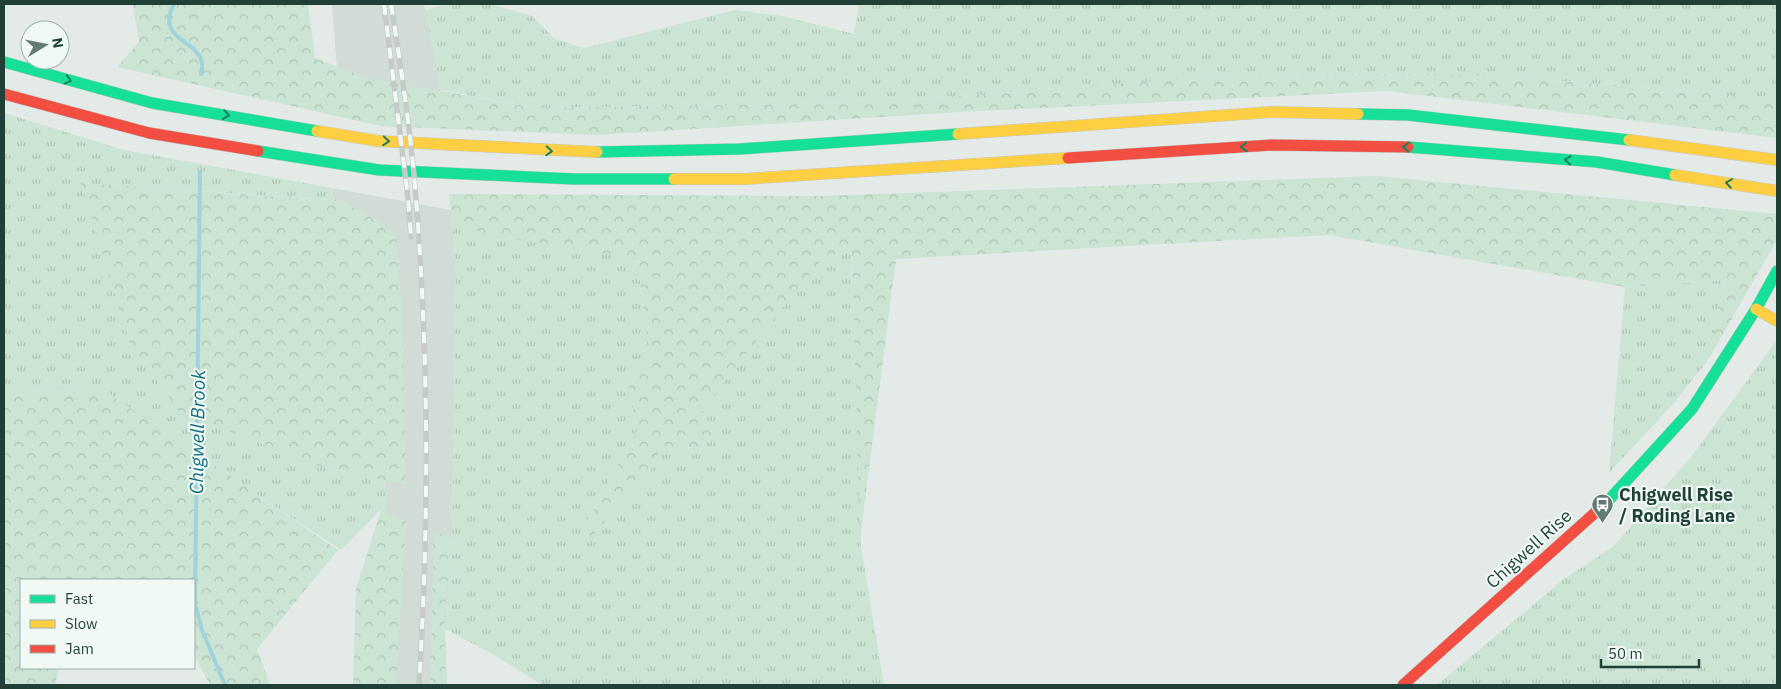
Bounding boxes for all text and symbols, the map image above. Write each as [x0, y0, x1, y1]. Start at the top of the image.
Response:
north arrow [20, 20, 70, 70]
text: N [48, 36, 68, 49]
one-way arrow [63, 74, 71, 84]
one-way arrow [222, 110, 230, 120]
one-way arrow [383, 135, 391, 146]
one-way arrow [1240, 141, 1248, 152]
one-way arrow [1402, 142, 1410, 152]
one-way arrow [545, 145, 553, 156]
one-way arrow [1564, 154, 1572, 165]
one-way arrow [1725, 178, 1733, 189]
water label: Chigwell Brook [184, 369, 210, 494]
place label: Chigwell Rise / Roding Lane [1619, 483, 1735, 527]
bus stop icon: Chigwell Rise / Roding Lane [1591, 493, 1615, 524]
street label: Chigwell Rise [1481, 504, 1576, 593]
legend [20, 579, 195, 669]
text: Fast [65, 589, 93, 608]
text: Slow [65, 614, 98, 633]
scale bar [1601, 636, 1698, 668]
text: Jam [65, 639, 94, 658]
text: 50 m [1608, 644, 1643, 663]

